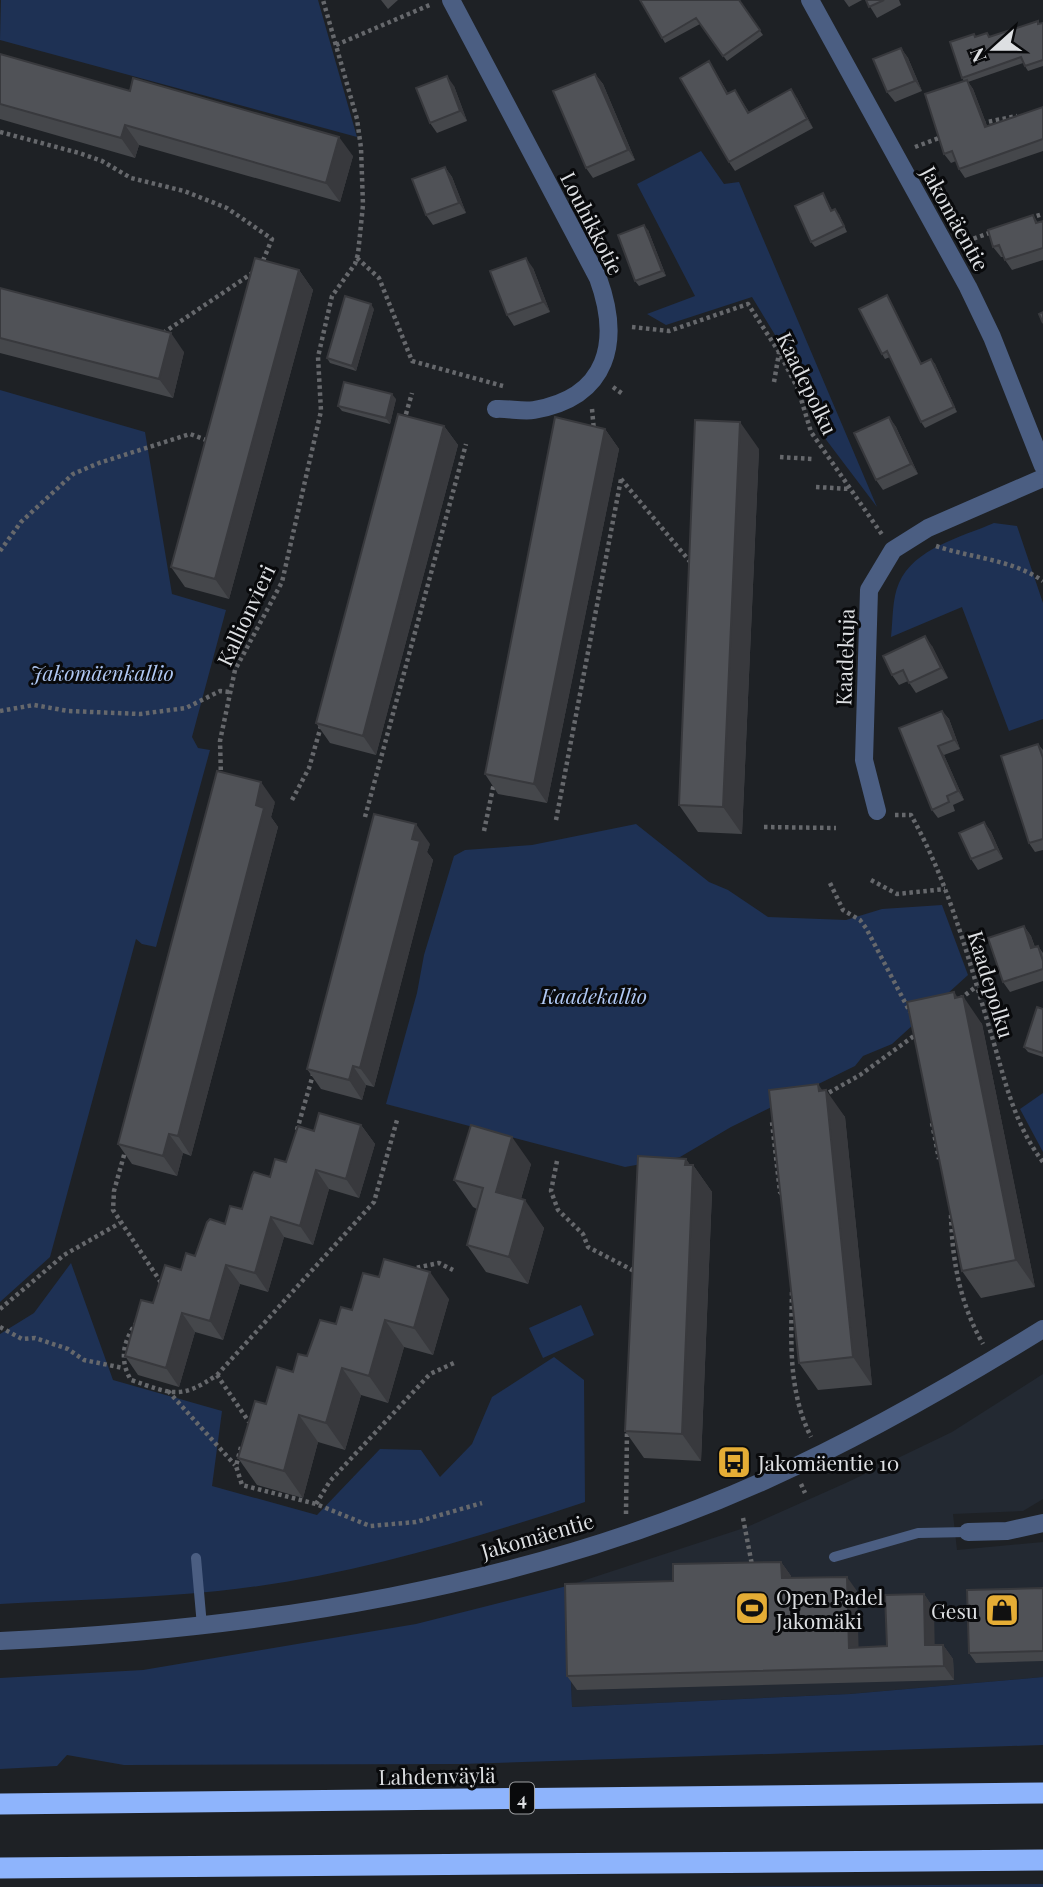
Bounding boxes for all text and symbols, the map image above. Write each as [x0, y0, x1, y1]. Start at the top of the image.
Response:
north arrow [959, 14, 1029, 84]
text: N [963, 44, 992, 67]
street label: Jakomäentie [915, 160, 996, 275]
street label: Louhikkotie [555, 167, 631, 279]
street label: Kaadepolku [771, 327, 845, 439]
street label: Kallionvieri [209, 560, 281, 670]
street label: Kaadekuja [828, 607, 860, 706]
park label: Jakomäenkallio [30, 658, 174, 686]
street label: Kaadepolku [962, 927, 1022, 1041]
park label: Kaadekallio [540, 981, 647, 1009]
bus stop icon: Jakomäentie 10 [715, 1443, 753, 1481]
place label: Jakomäentie 10 [757, 1448, 899, 1476]
street label: Jakomäentie [477, 1506, 597, 1565]
place label: Open Padel Jakomäki [775, 1582, 884, 1634]
sports icon: Open Padel Jakomäki [733, 1589, 771, 1627]
shop icon: Gesu [983, 1591, 1021, 1629]
place label: Gesu [931, 1596, 978, 1624]
street label: Lahdenväylä [378, 1760, 496, 1790]
road number: 4 [510, 1782, 534, 1814]

